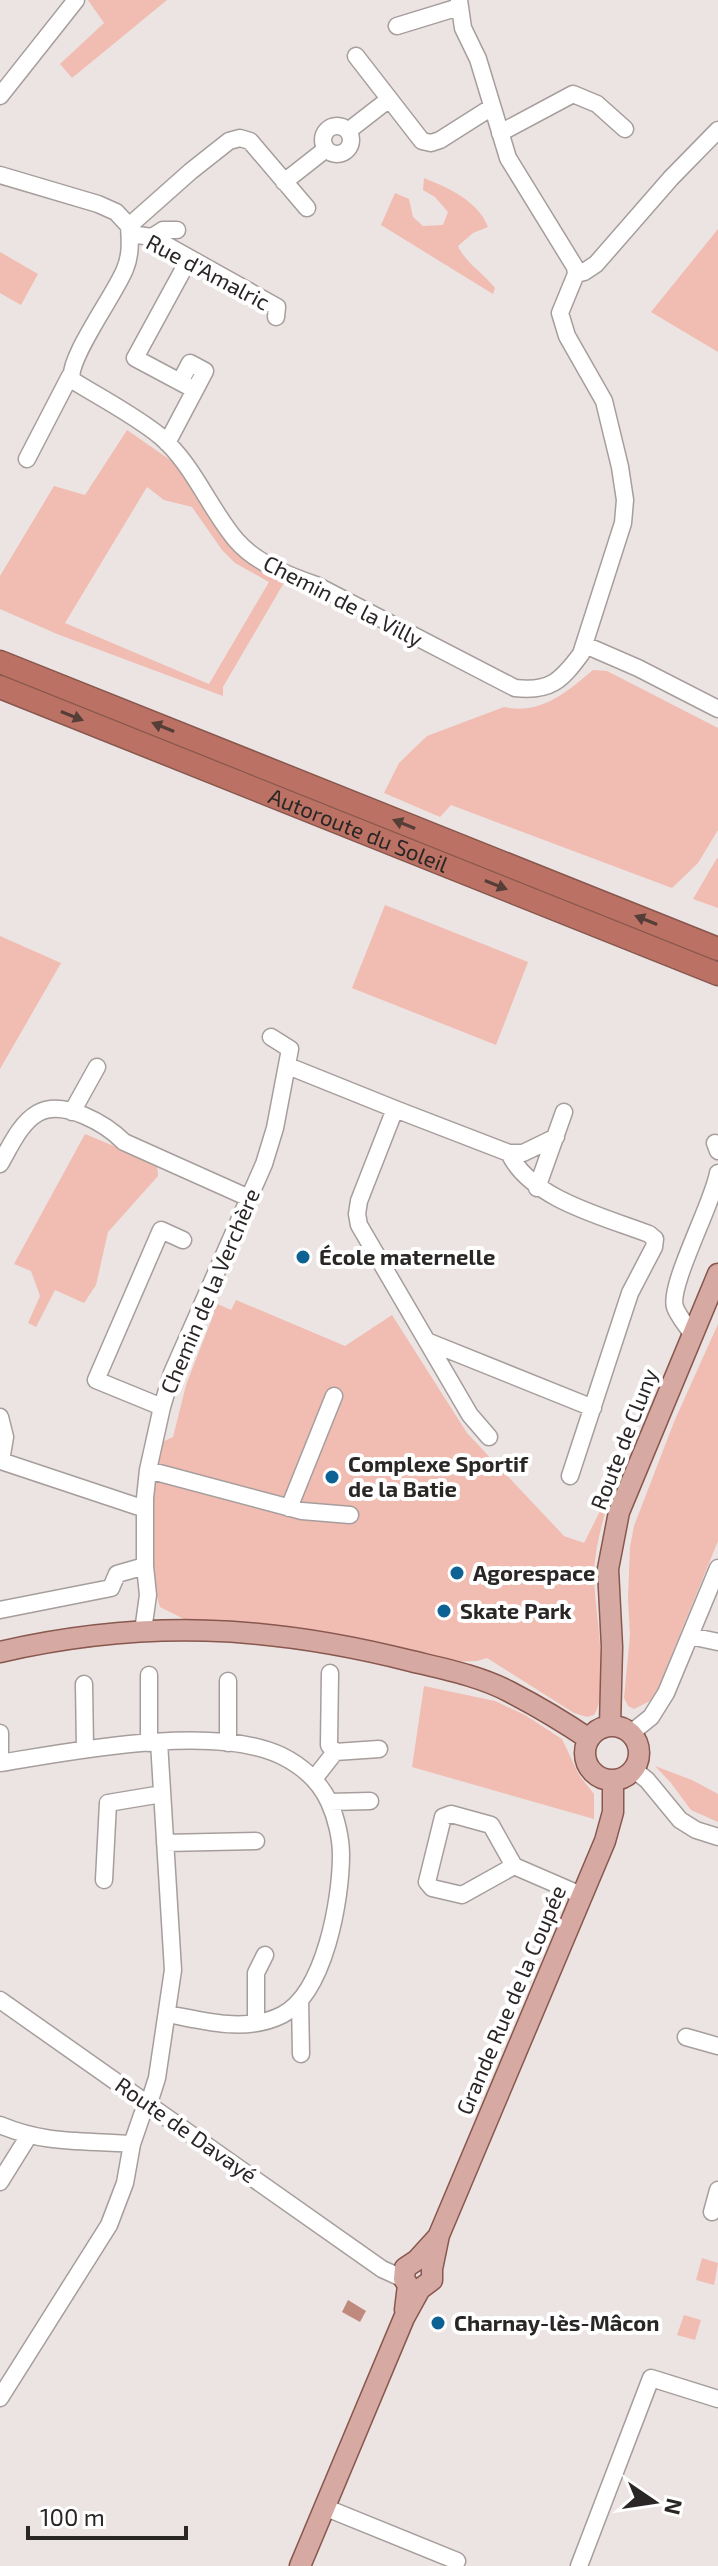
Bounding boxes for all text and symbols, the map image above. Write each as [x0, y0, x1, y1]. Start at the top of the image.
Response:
street label: Rue d'Amalric [142, 228, 275, 314]
street label: Chemin de la Villy [260, 549, 428, 652]
one-way arrow [60, 709, 84, 722]
one-way arrow [151, 720, 175, 733]
street label: Autoroute du Soleil [265, 782, 453, 877]
one-way arrow [392, 817, 416, 830]
one-way arrow [484, 879, 508, 892]
one-way arrow [634, 914, 658, 927]
street label: Chemin de la Verchère [154, 1184, 264, 1397]
place label: École maternelle [319, 1243, 495, 1269]
marker: École maternelle [294, 1248, 312, 1266]
street label: Route de Cluny [584, 1364, 662, 1513]
place label: Complexe Sportif de la Batie [348, 1450, 529, 1501]
marker: Complexe Sportif de la Batie [323, 1468, 341, 1486]
place label: Agorespace [473, 1559, 596, 1585]
marker: Agorespace [448, 1564, 466, 1582]
place label: Skate Park [460, 1597, 572, 1623]
marker: Skate Park [435, 1602, 453, 1620]
street label: Grande Rue de la Coupée [450, 1881, 570, 2118]
street label: Route de Davayé [111, 2071, 262, 2188]
place label: Charnay-lès-Mâcon [454, 2309, 660, 2336]
marker: Charnay-lès-Mâcon [429, 2314, 447, 2332]
north arrow [614, 2462, 694, 2542]
scale bar [28, 2490, 186, 2540]
text: N [660, 2496, 689, 2517]
text: 100 m [40, 2502, 105, 2531]

